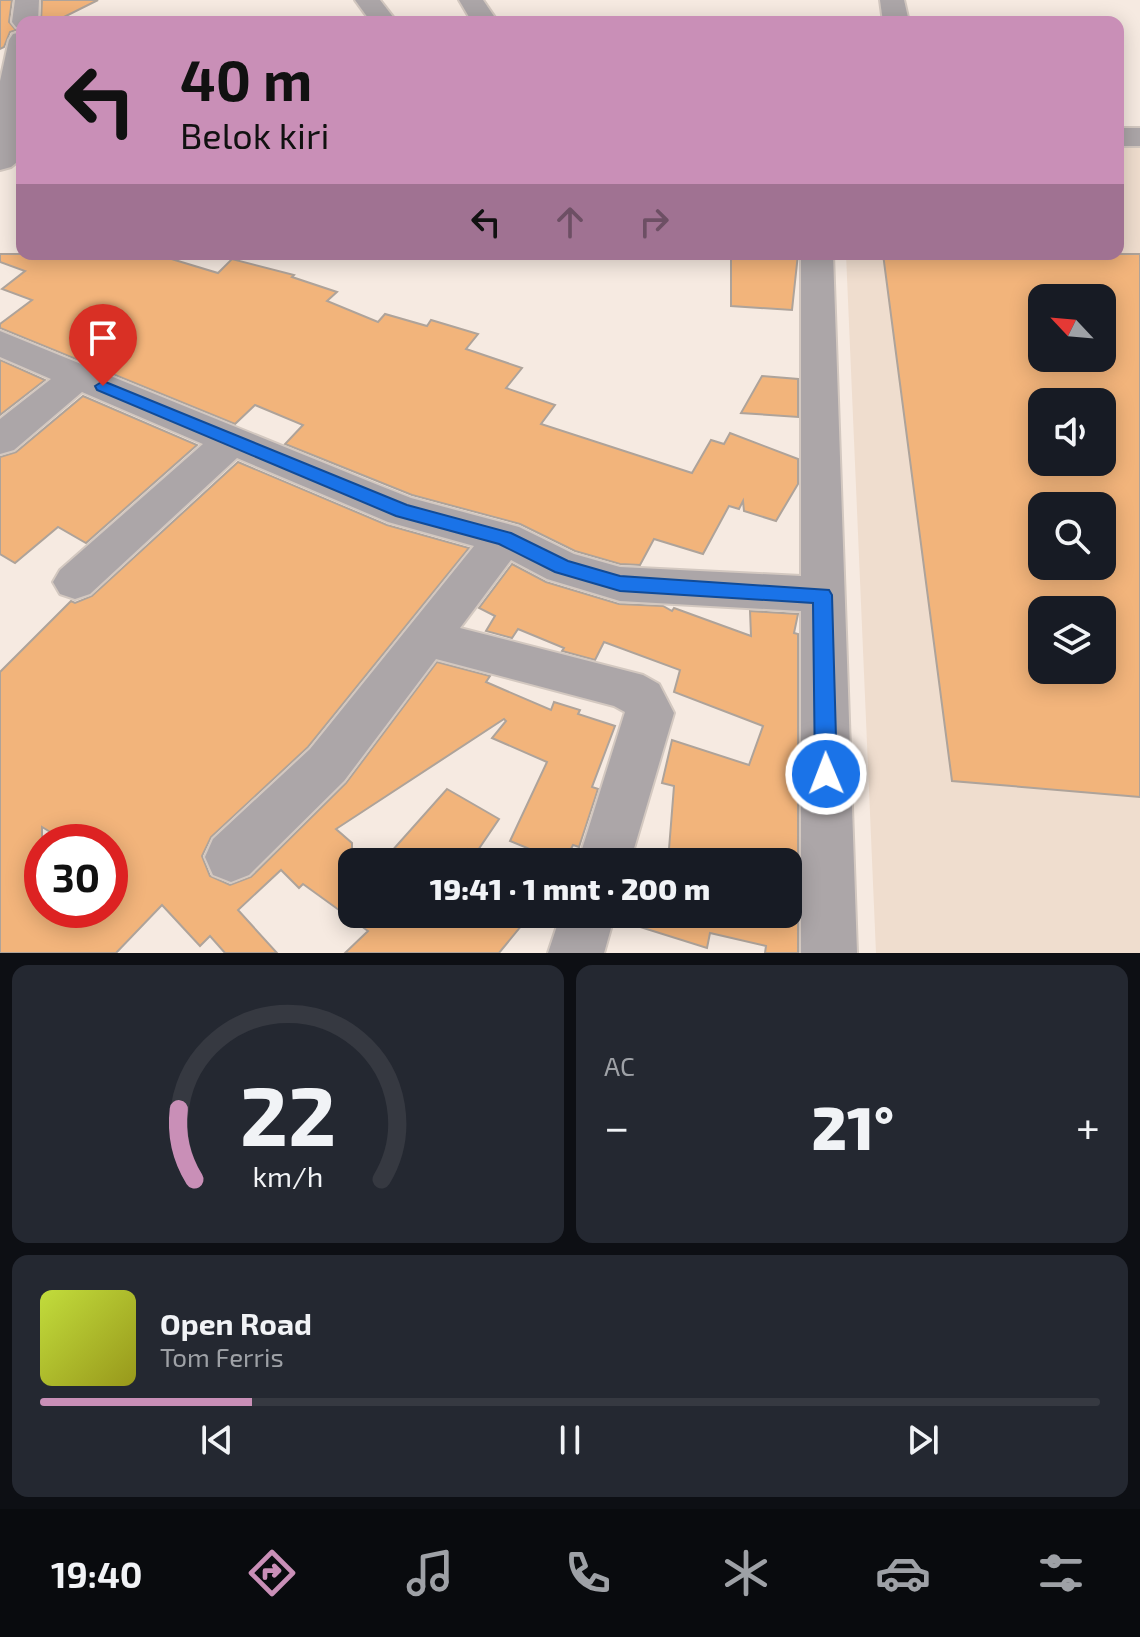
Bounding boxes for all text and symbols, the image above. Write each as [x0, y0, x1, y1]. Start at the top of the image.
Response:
text: 40 m [180, 45, 312, 112]
icon: left [48, 48, 152, 152]
text: Belok kiri [180, 113, 329, 156]
icon: left [464, 200, 508, 244]
icon: ahead [548, 200, 592, 244]
icon: right [632, 200, 676, 244]
north arrow [1028, 284, 1116, 372]
map controls [1028, 284, 1116, 684]
pin [69, 304, 137, 386]
icon: arrive [81, 316, 125, 360]
button: sound [1028, 388, 1116, 476]
button: search [1028, 492, 1116, 580]
button: layers [1028, 596, 1116, 684]
position arrow [784, 732, 868, 816]
speed limit sign: 30 [24, 824, 128, 928]
text: 19:41 · 1 mnt · 200 m [430, 870, 710, 906]
text: AC [604, 1050, 635, 1081]
text: 22 [240, 1063, 336, 1163]
text: 21° [811, 1090, 894, 1162]
text: − [604, 1099, 630, 1152]
text: + [1076, 1099, 1100, 1152]
text: km/h [253, 1158, 323, 1193]
text: Open Road [160, 1305, 312, 1341]
text: Tom Ferris [160, 1341, 284, 1372]
icon: previous [195, 1418, 239, 1462]
icon: pause [548, 1418, 592, 1462]
icon: next [901, 1418, 945, 1462]
icon: directions [244, 1545, 300, 1601]
icon: music [402, 1545, 458, 1601]
icon: phone [560, 1545, 616, 1601]
icon: climate [718, 1545, 774, 1601]
icon: car [875, 1545, 931, 1601]
icon: filters [1033, 1545, 1089, 1601]
text: 19:40 [51, 1552, 143, 1595]

